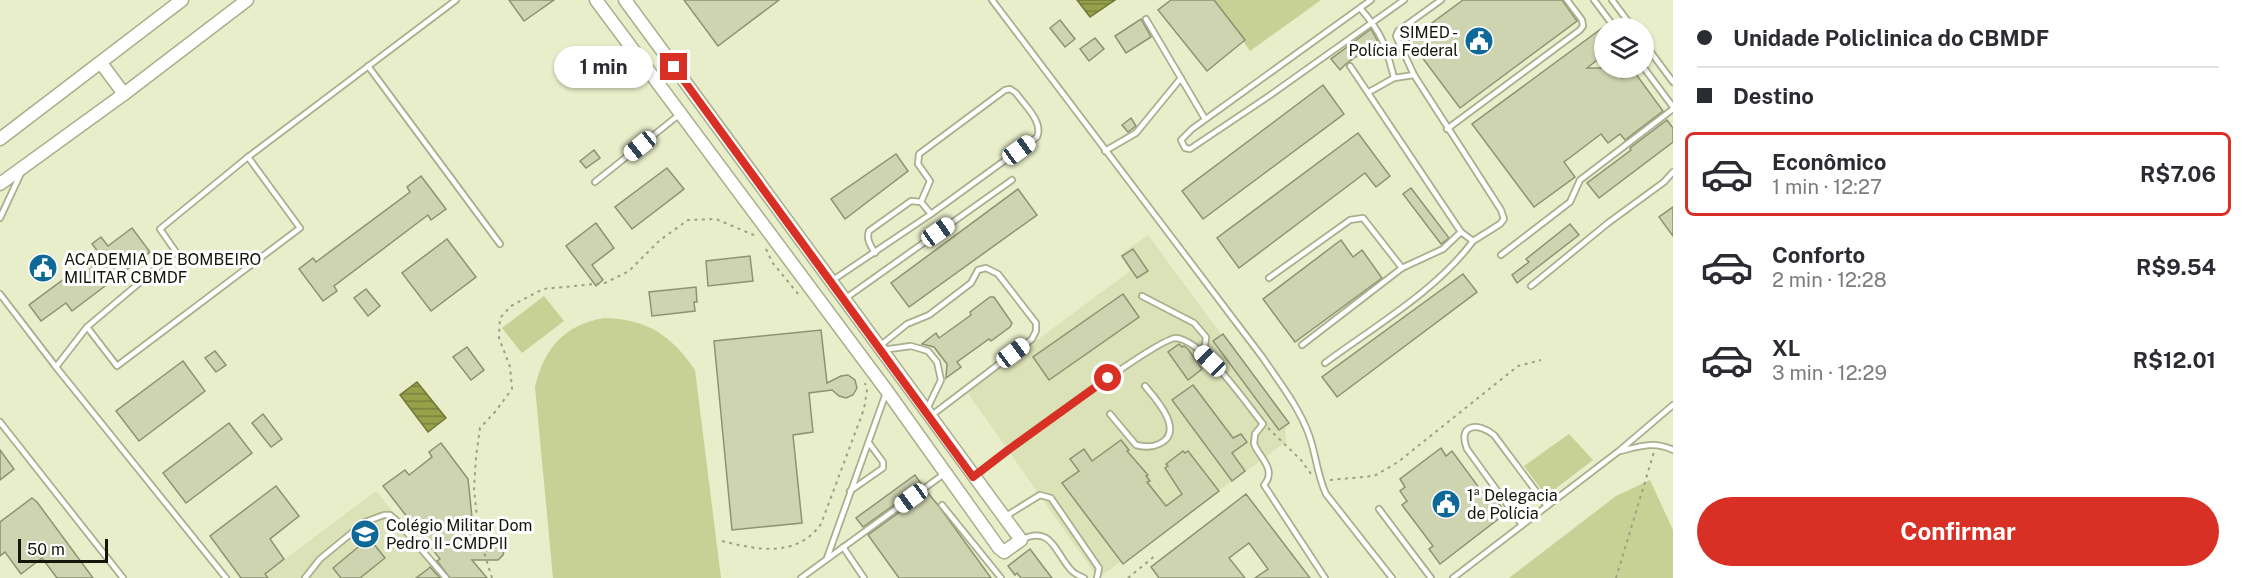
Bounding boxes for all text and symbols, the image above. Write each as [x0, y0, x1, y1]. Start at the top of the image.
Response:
map controls [1594, 18, 1654, 78]
button: layers [1594, 18, 1654, 78]
place label: SIMED - Polícia Federal [1348, 23, 1458, 60]
public building icon: SIMED - Polícia Federal [1463, 25, 1495, 57]
text: Unidade Policlinica do CBMDF [1733, 25, 2049, 51]
callout: 1 min [554, 46, 653, 88]
route end [660, 53, 687, 80]
text: 1 min [579, 55, 628, 79]
text: Destino [1733, 83, 1814, 109]
car [620, 128, 660, 164]
car [999, 132, 1039, 168]
icon: car [1700, 147, 1754, 201]
text: Econômico [1772, 149, 1887, 175]
text: R$7.06 [2140, 161, 2216, 187]
text: 1 min · 12:27 [1772, 175, 1882, 199]
car [918, 214, 958, 250]
icon: car [1700, 240, 1754, 294]
text: Conforto [1772, 242, 1865, 268]
place label: ACADEMIA DE BOMBEIRO MILITAR CBMDF [64, 250, 261, 287]
public building icon: ACADEMIA DE BOMBEIRO MILITAR CBMDF [27, 252, 59, 284]
text: R$9.54 [2136, 254, 2216, 280]
text: 2 min · 12:28 [1772, 268, 1887, 292]
icon: car [1700, 333, 1754, 387]
car [993, 335, 1033, 371]
text: XL [1772, 335, 1800, 361]
car [1191, 342, 1229, 380]
text: R$12.01 [2133, 347, 2216, 373]
text: 3 min · 12:29 [1772, 361, 1887, 385]
route start [1094, 364, 1121, 391]
car [891, 480, 931, 516]
place label: 1ª Delegacia de Polícia [1467, 486, 1558, 523]
public building icon: 1ª Delegacia de Polícia [1430, 488, 1462, 520]
button: Confirmar [1697, 497, 2219, 566]
place label: Colégio Militar Dom Pedro II - CMDPII [386, 516, 532, 553]
school or university icon: Colégio Militar Dom Pedro II - CMDPII [349, 518, 381, 550]
scale bar [18, 536, 108, 564]
text: 50 m [27, 540, 65, 559]

